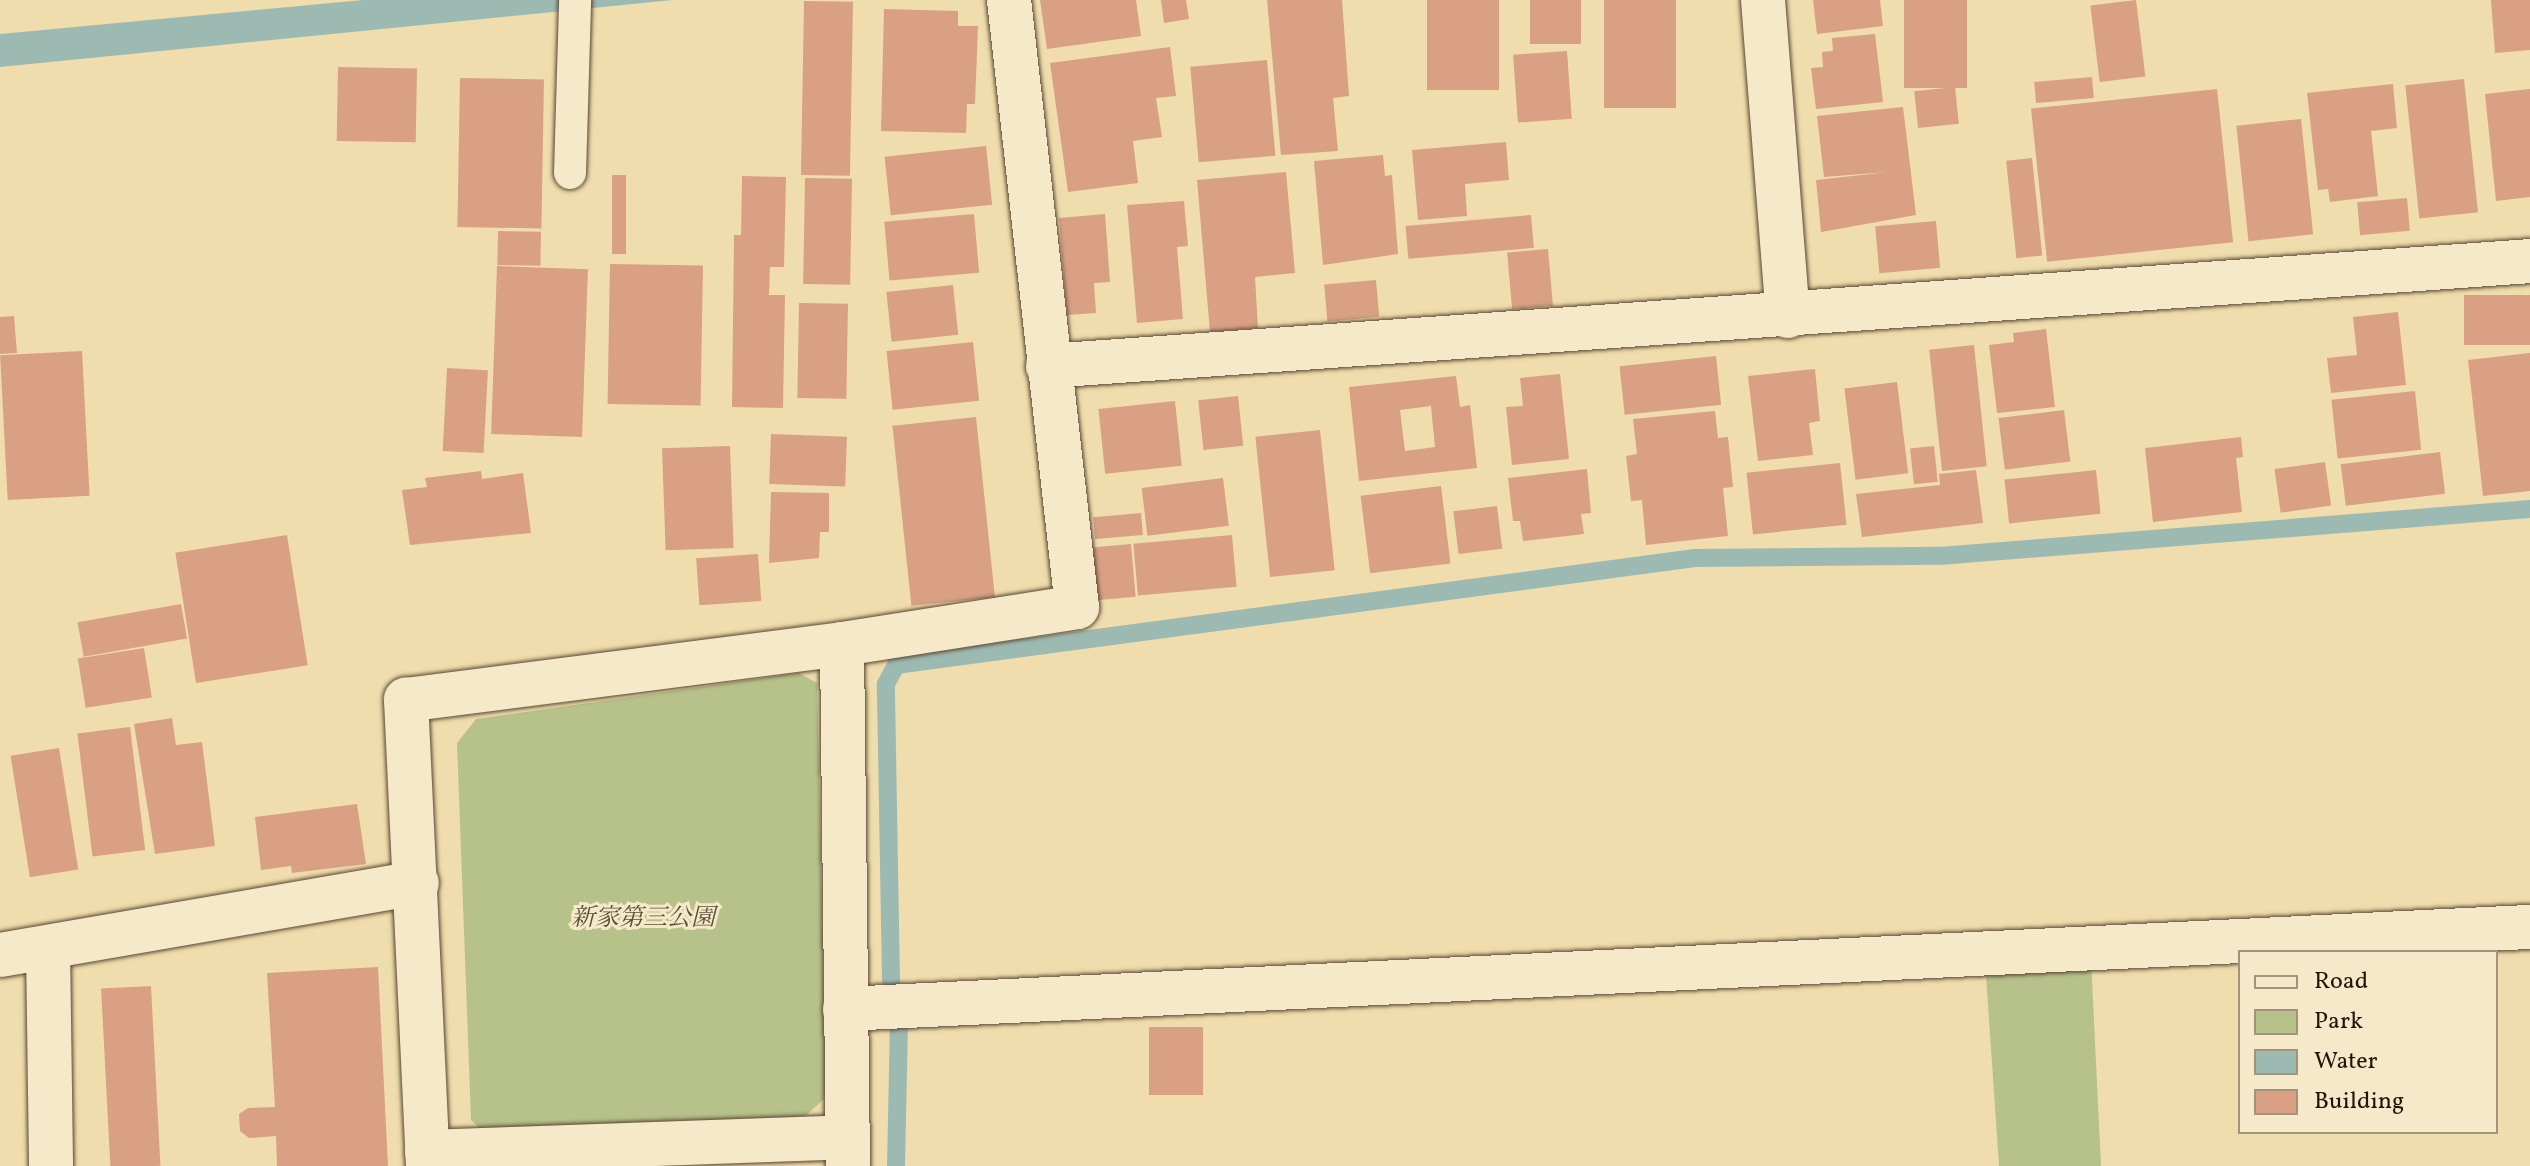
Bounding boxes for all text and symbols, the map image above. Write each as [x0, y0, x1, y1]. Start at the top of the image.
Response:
park label: 新家第三公園 [571, 906, 715, 934]
legend [2238, 950, 2498, 1134]
text: Road [2314, 965, 2368, 999]
text: Park [2314, 1005, 2363, 1039]
text: Water [2314, 1045, 2378, 1079]
text: Building [2314, 1085, 2404, 1119]

